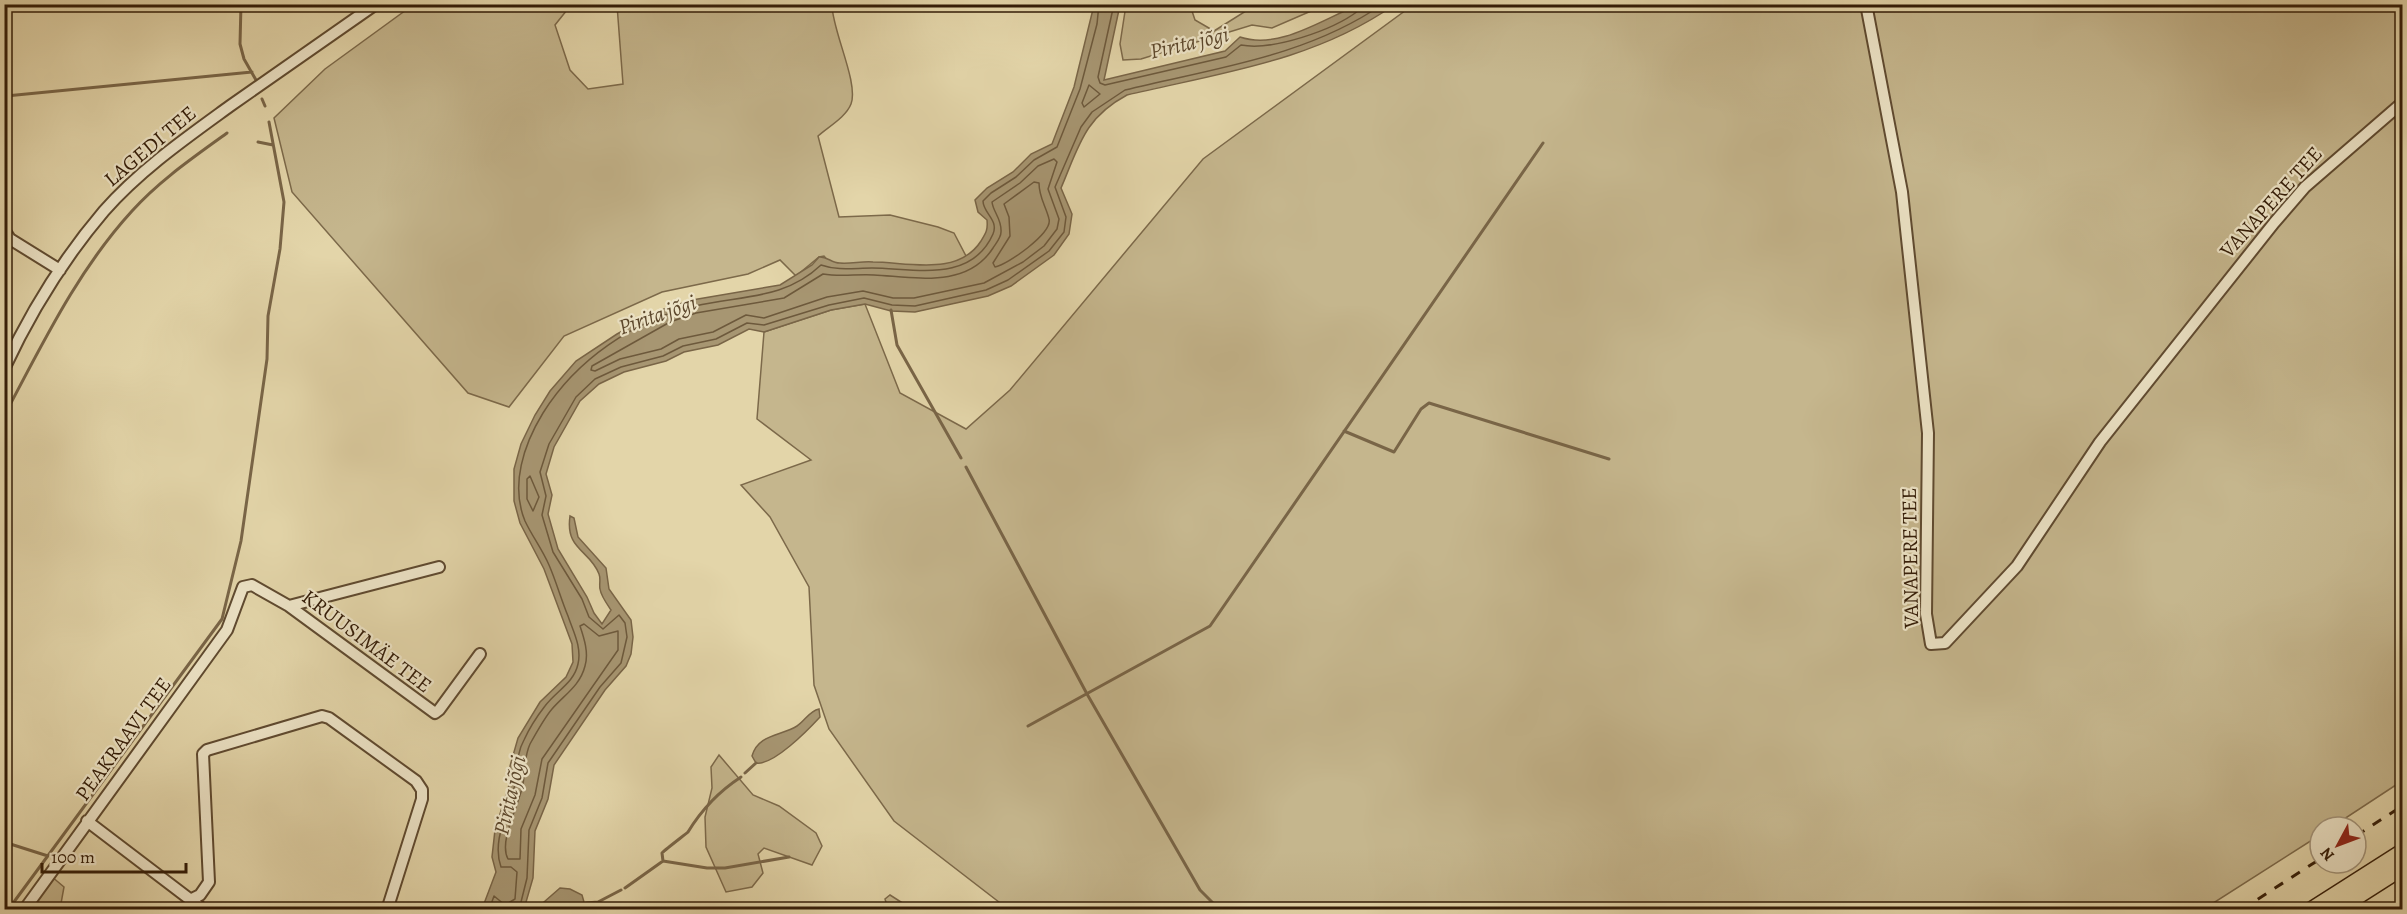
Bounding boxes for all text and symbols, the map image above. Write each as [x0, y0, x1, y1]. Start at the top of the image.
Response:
water label: Pirita jõgi [1147, 19, 1232, 67]
street label: LAGEDI TEE [98, 99, 202, 193]
street label: VANAPERE TEE [2213, 140, 2329, 265]
water label: Pirita jõgi [614, 288, 700, 342]
street label: VANAPERE TEE [1895, 487, 1925, 630]
street label: KRUUSIMÄE TEE [296, 583, 438, 699]
street label: PEAKRAAVI TEE [69, 671, 177, 807]
water label: Pirita jõgi [486, 752, 534, 838]
north arrow [2308, 815, 2368, 875]
scale bar [42, 836, 186, 874]
text: N [2315, 842, 2340, 866]
text: 100 m [51, 845, 95, 869]

